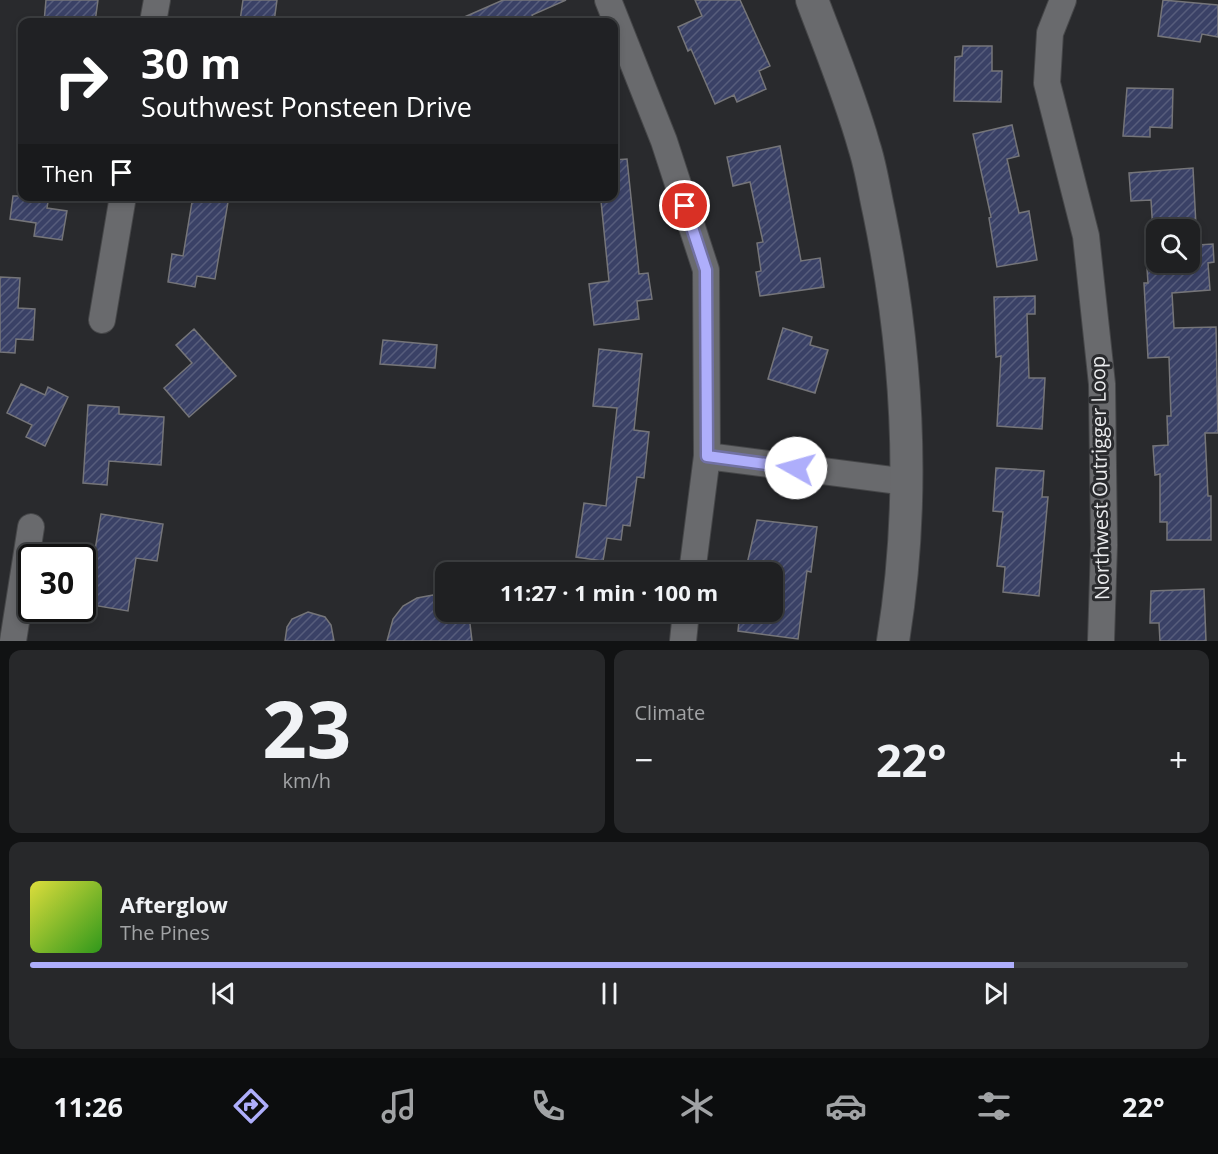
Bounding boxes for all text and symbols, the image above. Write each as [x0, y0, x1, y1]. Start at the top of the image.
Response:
text: 30 m [141, 34, 241, 91]
icon: right [42, 42, 120, 120]
text: Southwest Ponsteen Drive [141, 88, 472, 125]
icon: arrive [105, 156, 138, 189]
text: Then [42, 158, 93, 188]
pin [659, 180, 710, 231]
icon: arrive [668, 189, 701, 222]
map controls [1146, 219, 1200, 273]
button: search [1146, 219, 1200, 273]
street label: Northwest Outrigger Loop [1084, 356, 1115, 600]
position arrow [764, 436, 828, 500]
speed limit sign: 30 [18, 544, 96, 622]
text: 11:27 · 1 min · 100 m [500, 577, 718, 607]
text: 23 [262, 675, 351, 781]
text: Climate [635, 699, 705, 726]
text: 22° [876, 729, 947, 790]
text: − [635, 737, 653, 782]
text: + [1169, 737, 1188, 782]
text: km/h [282, 767, 331, 794]
text: Afterglow [120, 889, 228, 919]
text: The Pines [120, 919, 210, 946]
icon: previous [207, 977, 240, 1010]
icon: pause [593, 977, 626, 1010]
icon: next [979, 977, 1012, 1010]
icon: directions [230, 1085, 272, 1127]
icon: music [378, 1085, 420, 1127]
icon: phone [527, 1085, 569, 1127]
icon: climate [676, 1085, 718, 1127]
icon: car [825, 1085, 867, 1127]
icon: filters [973, 1085, 1015, 1127]
text: 11:26 [53, 1088, 123, 1125]
text: 22° [1122, 1088, 1165, 1125]

